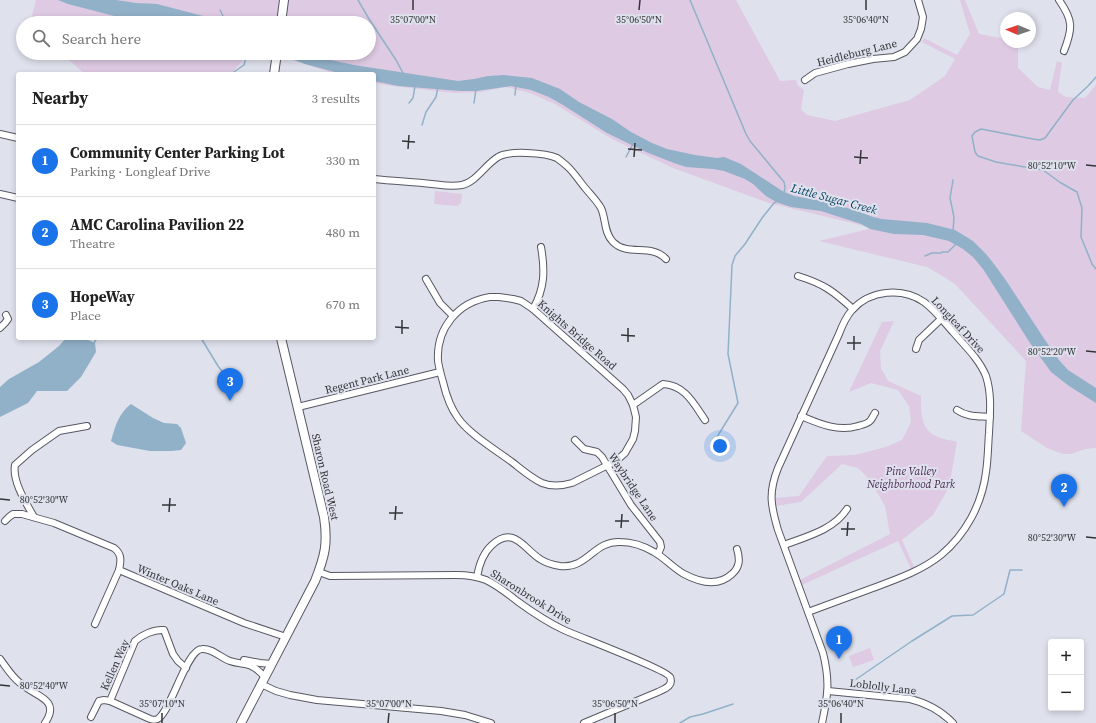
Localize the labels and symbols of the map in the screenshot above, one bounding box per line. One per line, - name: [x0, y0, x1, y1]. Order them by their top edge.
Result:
- north arrow: [1000, 12, 1036, 48]
- text: 35°07'00"N: [390, 13, 436, 26]
- text: 35°06'50"N: [616, 13, 662, 26]
- text: 35°06'40"N: [843, 13, 889, 26]
- street label: Heidleburg Lane: [815, 36, 899, 70]
- text: 80°52'10"W: [1028, 159, 1077, 172]
- water label: Little Sugar Creek: [788, 180, 879, 218]
- street label: Longleaf Drive: [928, 293, 988, 357]
- street label: Knights Bridge Road: [534, 297, 620, 374]
- text: 80°52'20"W: [1028, 345, 1077, 358]
- street label: Regent Park Lane: [323, 362, 411, 398]
- pin: 3: [217, 368, 243, 401]
- street label: Sharon Road West: [308, 432, 342, 522]
- your location: [710, 436, 730, 456]
- street label: Waybridge Lane: [605, 450, 662, 524]
- park label: Pine Valley Neighborhood Park: [866, 464, 956, 492]
- pin: 2: [1051, 474, 1077, 507]
- text: 80°52'30"W: [20, 493, 69, 506]
- text: 80°52'30"W: [1028, 531, 1077, 544]
- street label: Winter Oaks Lane: [135, 561, 222, 609]
- street label: Sharonbrook Drive: [488, 566, 575, 628]
- pin: 1: [826, 626, 852, 659]
- street label: Kellen Way: [97, 637, 133, 693]
- street label: Loblolly Lane: [849, 675, 918, 699]
- text: 80°52'40"W: [20, 679, 69, 692]
- text: 35°07'10"N: [139, 697, 185, 710]
- text: 35°07'00"N: [366, 697, 412, 710]
- text: 35°06'50"N: [592, 697, 638, 710]
- text: 35°06'40"N: [818, 697, 864, 710]

